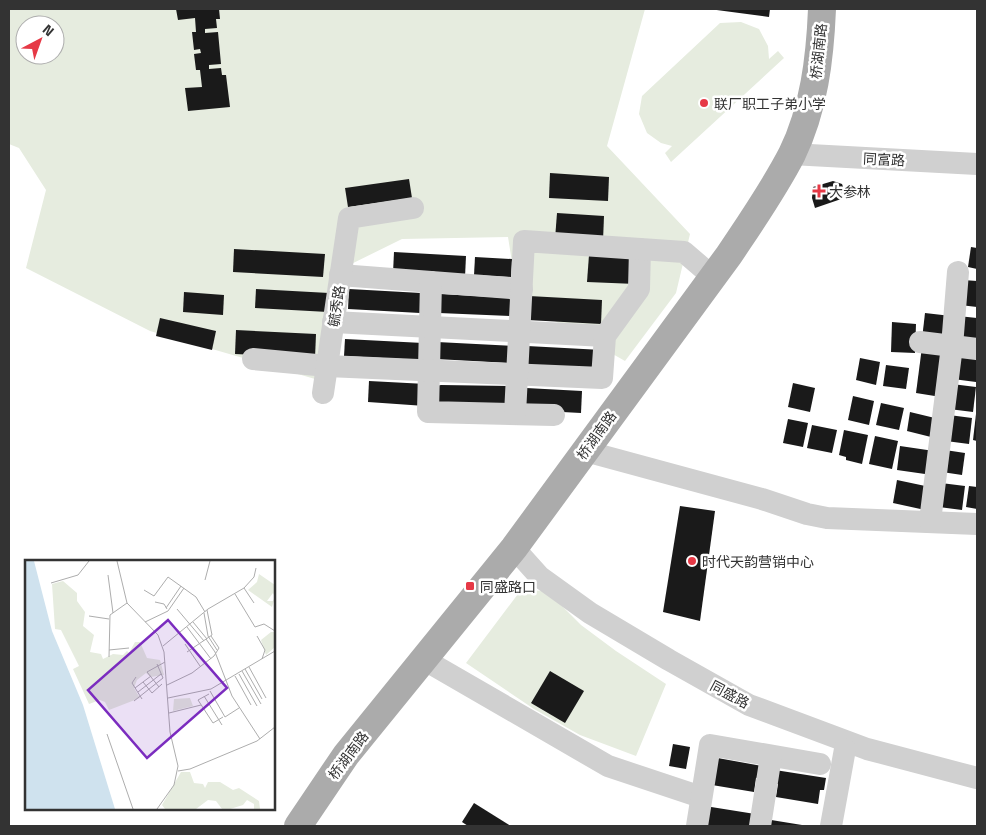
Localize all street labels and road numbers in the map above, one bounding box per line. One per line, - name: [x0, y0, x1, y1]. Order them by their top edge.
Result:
- street label: 桥湖南路: [805, 22, 831, 80]
- street label: 同富路: [862, 147, 906, 171]
- street label: 毓秀路: [322, 284, 350, 328]
- street label: 桥湖南路: [571, 406, 621, 464]
- street label: 同盛路: [707, 675, 753, 713]
- street label: 桥湖南路: [323, 726, 373, 784]

